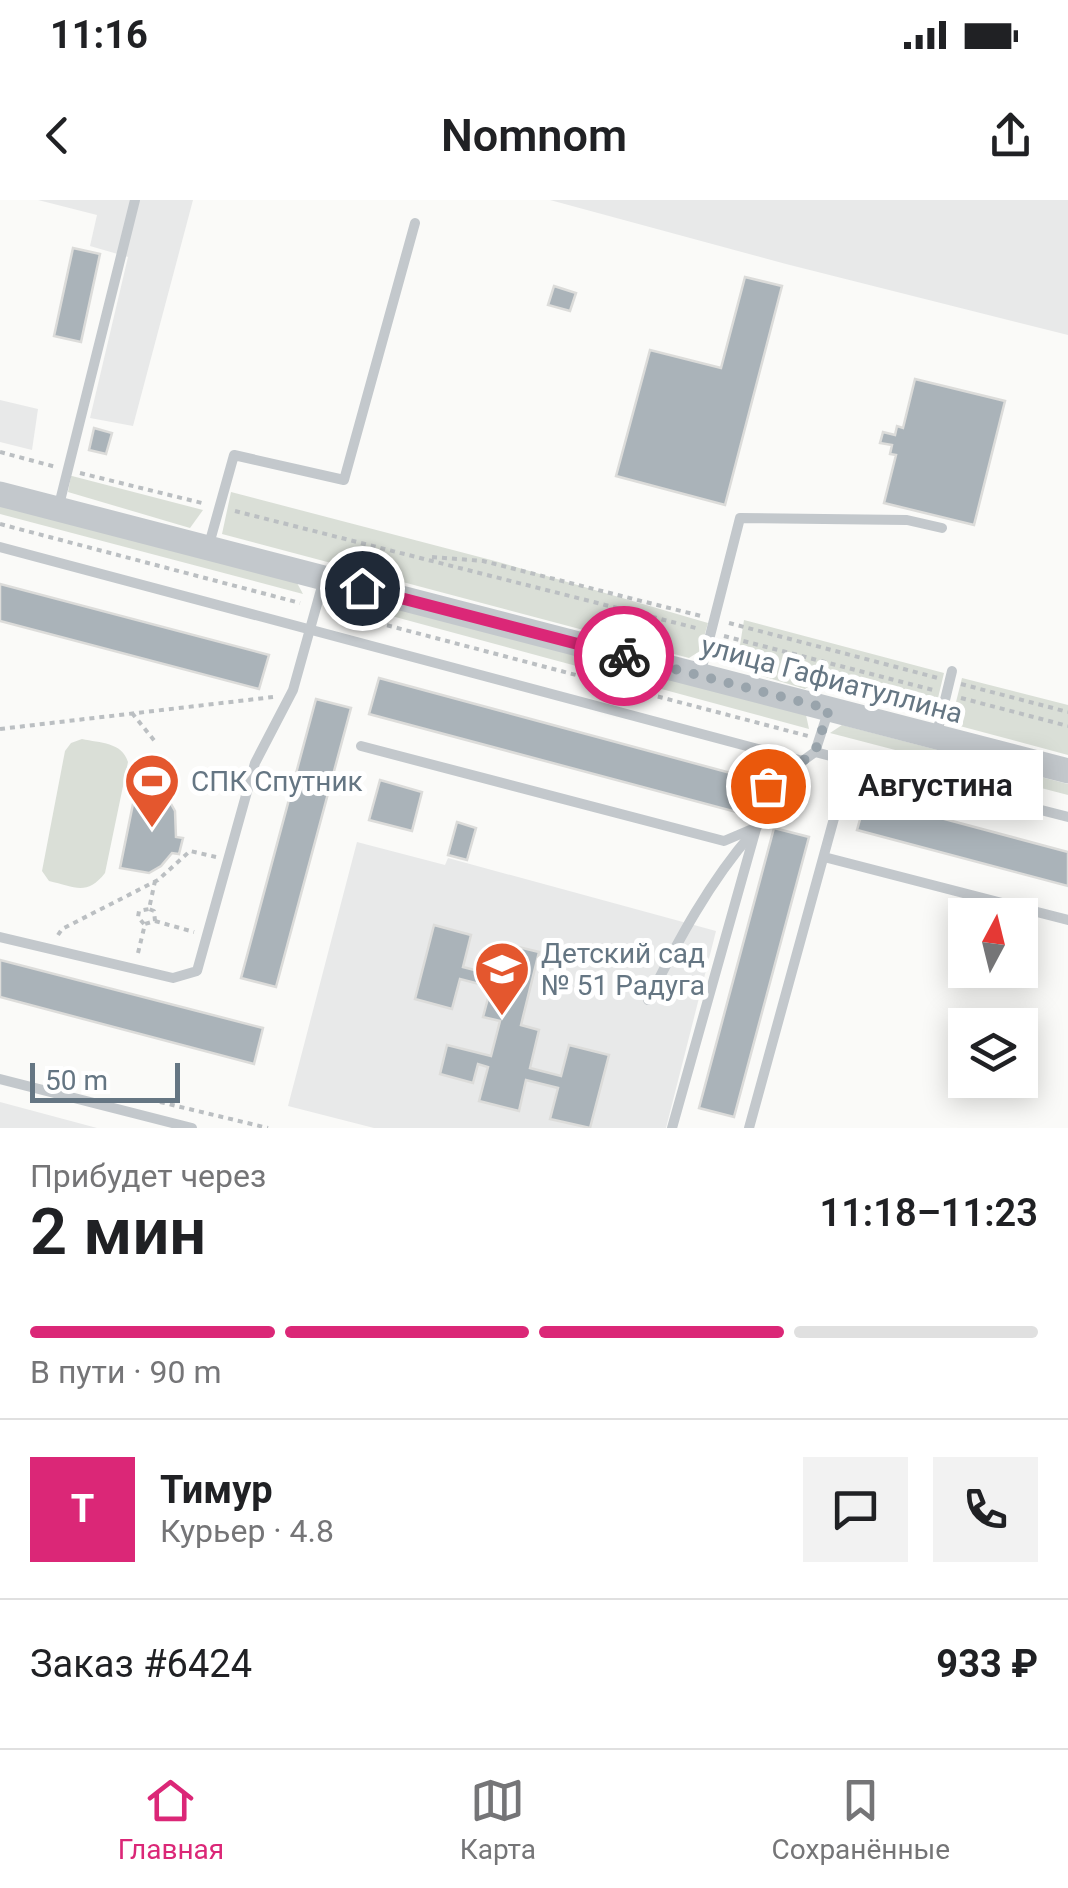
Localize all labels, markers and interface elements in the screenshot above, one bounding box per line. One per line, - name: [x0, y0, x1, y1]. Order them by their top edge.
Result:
- text: 11:16: [50, 13, 148, 57]
- icon: back: [30, 108, 85, 163]
- icon: share: [983, 108, 1038, 163]
- text: Nomnom: [441, 109, 627, 162]
- pin: [320, 546, 405, 631]
- icon: home: [335, 561, 390, 616]
- courier: [574, 606, 674, 706]
- icon: bike: [597, 629, 652, 684]
- street label: улица Гафиатуллина: [697, 629, 966, 730]
- pin: [726, 744, 811, 829]
- sports icon: СПК Спутник: [122, 751, 182, 830]
- callout: Августина: [828, 751, 1043, 821]
- icon: bag: [741, 759, 796, 814]
- place label: СПК Спутник: [191, 765, 363, 798]
- text: Августина: [858, 766, 1013, 804]
- north arrow: [948, 898, 1038, 988]
- map controls: [948, 898, 1038, 1098]
- place label: Детский сад № 51 Радуга: [541, 937, 705, 1002]
- school or university icon: Детский сад № 51 Радуга: [472, 939, 532, 1018]
- button: layers: [948, 1008, 1038, 1098]
- scale bar: [30, 1058, 180, 1103]
- text: 50 m: [45, 1064, 108, 1097]
- text: Прибудет через: [30, 1157, 266, 1195]
- text: 11:18–11:23: [819, 1191, 1038, 1235]
- text: 2 мин: [30, 1194, 206, 1270]
- text: В пути · 90 m: [30, 1353, 222, 1391]
- button: chat: [803, 1457, 908, 1562]
- button: phone: [933, 1457, 1038, 1562]
- text: Тимур: [160, 1468, 273, 1512]
- text: Т: [71, 1487, 94, 1531]
- text: Курьер · 4.8: [160, 1512, 334, 1550]
- text: Заказ #6424: [30, 1642, 252, 1686]
- text: 933 ₽: [936, 1642, 1038, 1686]
- tab: Главная: [118, 1773, 224, 1866]
- tab: Карта: [460, 1773, 536, 1866]
- tab: Сохранённые: [772, 1773, 950, 1866]

